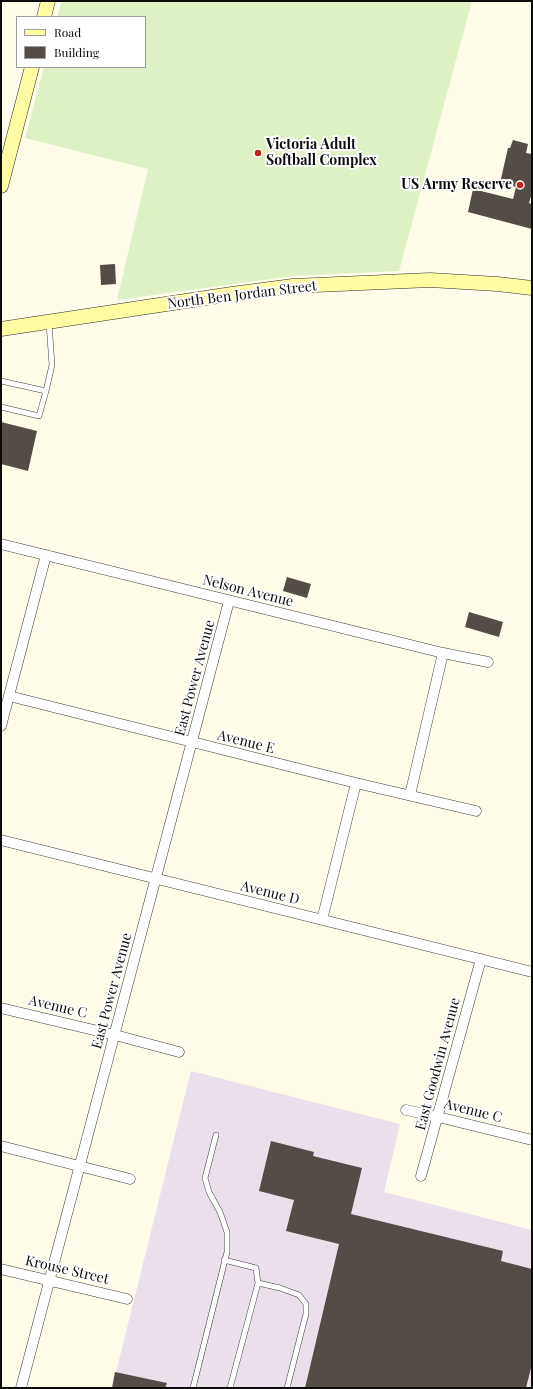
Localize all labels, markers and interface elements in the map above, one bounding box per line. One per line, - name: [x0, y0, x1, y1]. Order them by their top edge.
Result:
- legend: [16, 16, 146, 68]
- text: Road: [54, 24, 81, 40]
- text: Building: [54, 44, 99, 60]
- place label: Victoria Adult Softball Complex: [266, 137, 377, 170]
- marker: Victoria Adult Softball Complex: [253, 148, 263, 158]
- place label: US Army Reserve: [401, 177, 512, 193]
- marker: US Army Reserve: [515, 180, 525, 190]
- street label: North Ben Jordan Street: [166, 278, 318, 312]
- street label: Nelson Avenue: [201, 572, 295, 610]
- street label: East Power Avenue: [171, 618, 219, 738]
- street label: Avenue E: [216, 727, 276, 757]
- street label: Avenue D: [239, 878, 301, 908]
- street label: East Power Avenue: [88, 931, 136, 1051]
- street label: Avenue C: [27, 992, 89, 1022]
- street label: East Goodwin Avenue: [412, 996, 464, 1132]
- street label: Avenue C: [442, 1096, 504, 1126]
- street label: Krouse Street: [24, 1252, 110, 1288]

